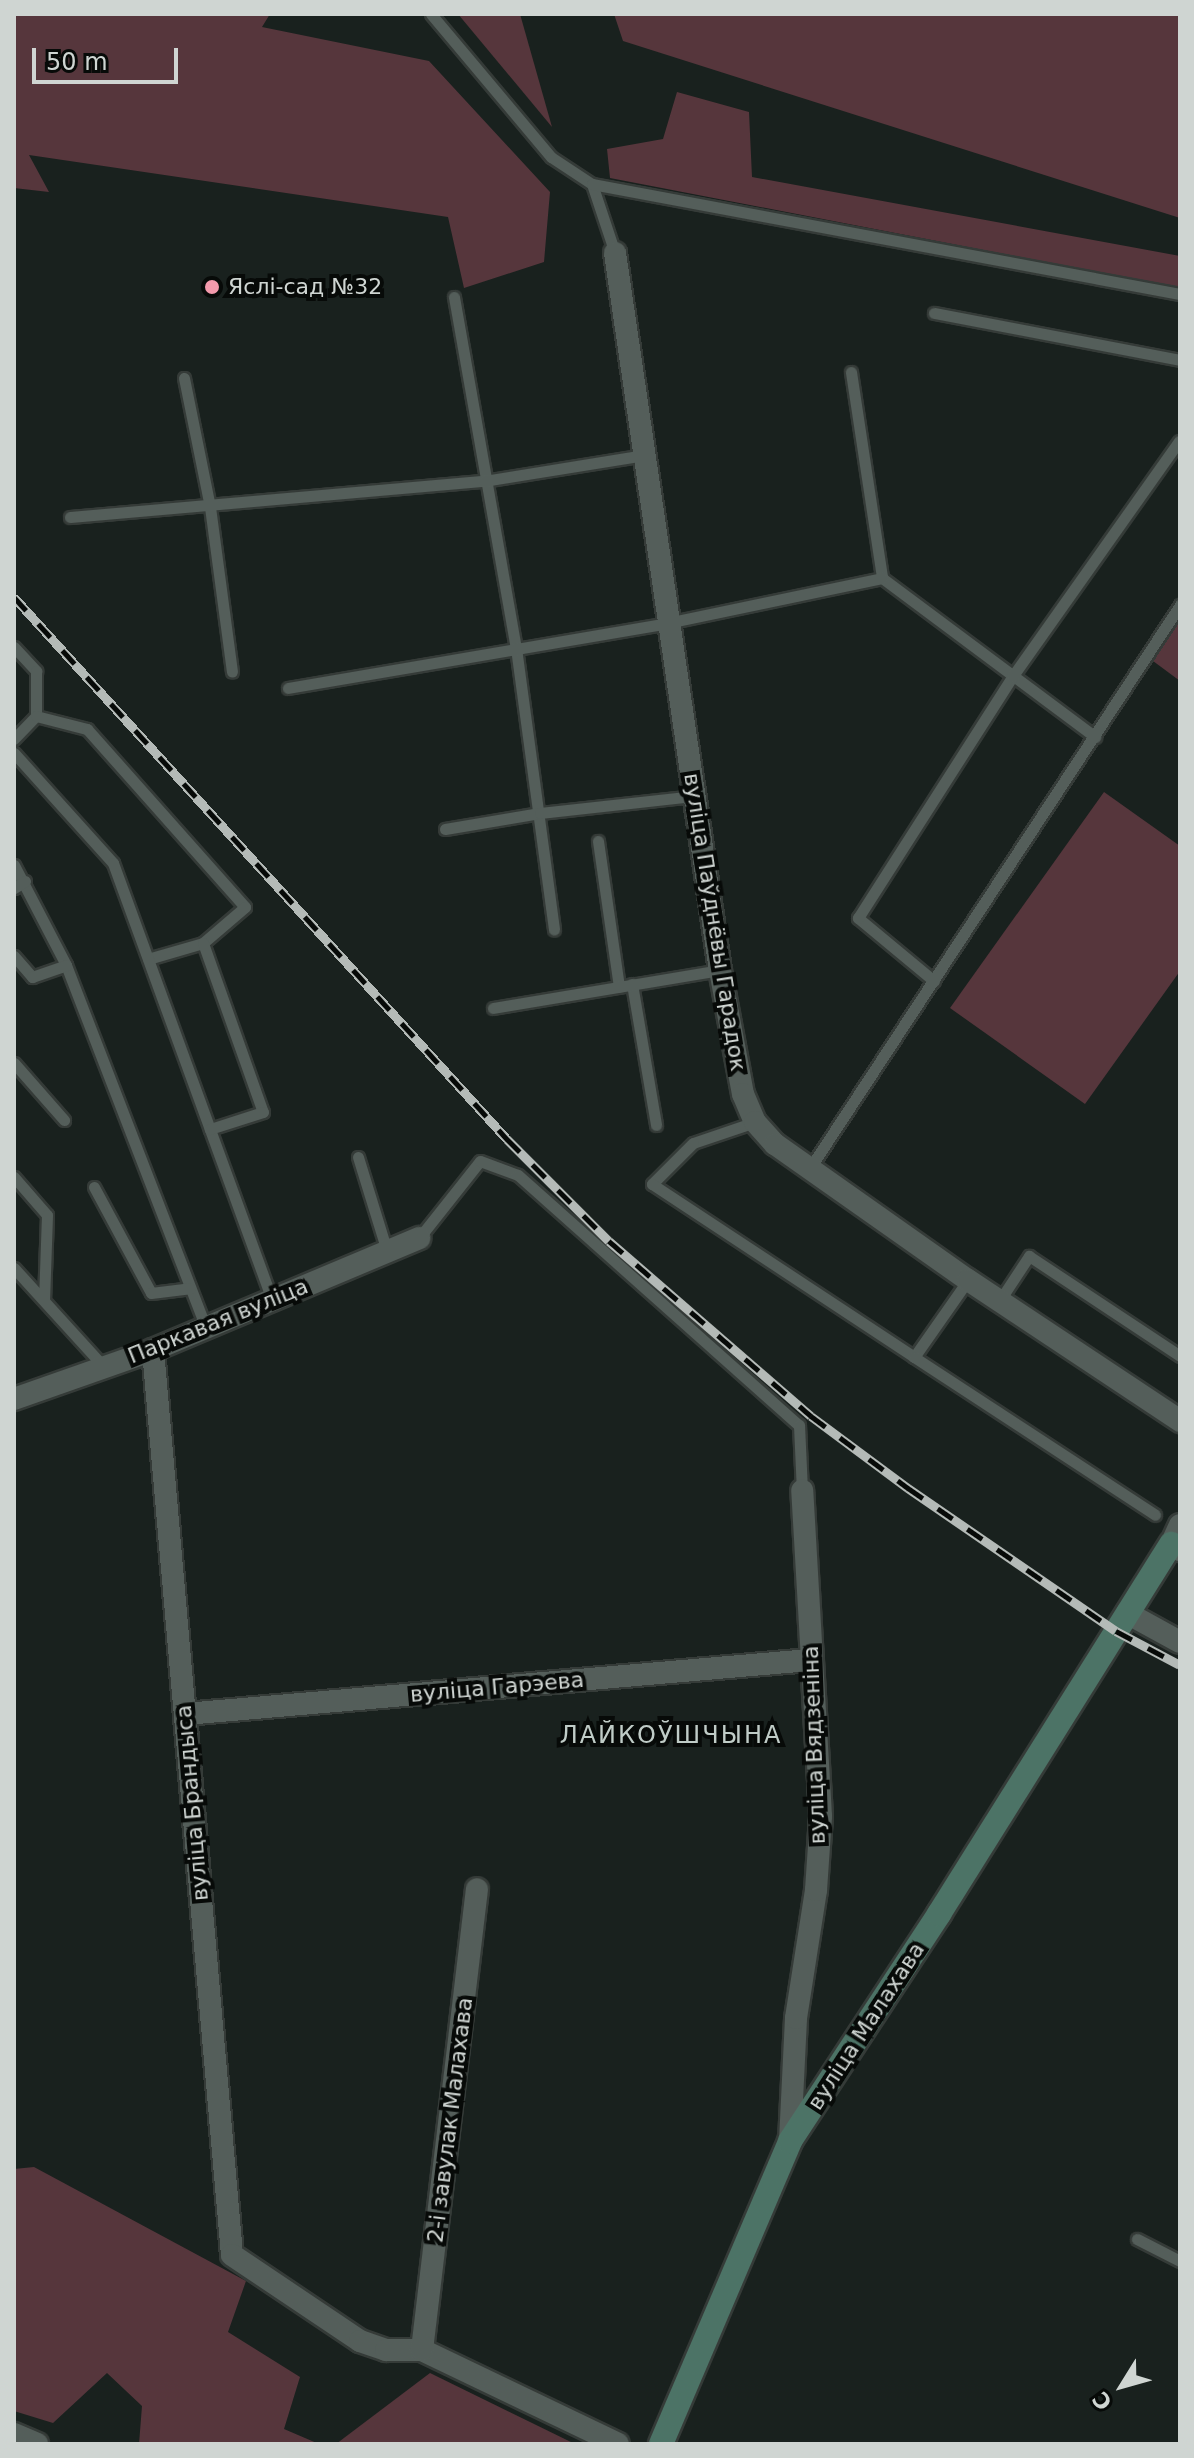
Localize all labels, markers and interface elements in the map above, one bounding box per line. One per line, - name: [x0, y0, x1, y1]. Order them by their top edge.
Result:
- scale bar: [36, 32, 182, 82]
- text: 50 m: [46, 48, 108, 76]
- place label: Яслі-сад №32: [228, 274, 382, 300]
- marker: Яслі-сад №32: [203, 278, 221, 296]
- street label: вуліца Паўднёвы Гарадок: [678, 771, 752, 1073]
- street label: Паркавая вуліца: [124, 1273, 312, 1369]
- street label: вуліца Вядзеніна: [797, 1645, 831, 1845]
- street label: вуліца Гарэева: [409, 1666, 585, 1708]
- street label: вуліца Брандыса: [170, 1704, 214, 1902]
- district label: ЛАЙКОЎШЧЫНА: [560, 1722, 782, 1750]
- street label: вуліца Малахава: [802, 1937, 930, 2115]
- street label: 2-і завулак Малахава: [422, 1996, 478, 2244]
- north arrow: [1082, 2346, 1162, 2426]
- text: С: [1088, 2387, 1117, 2415]

